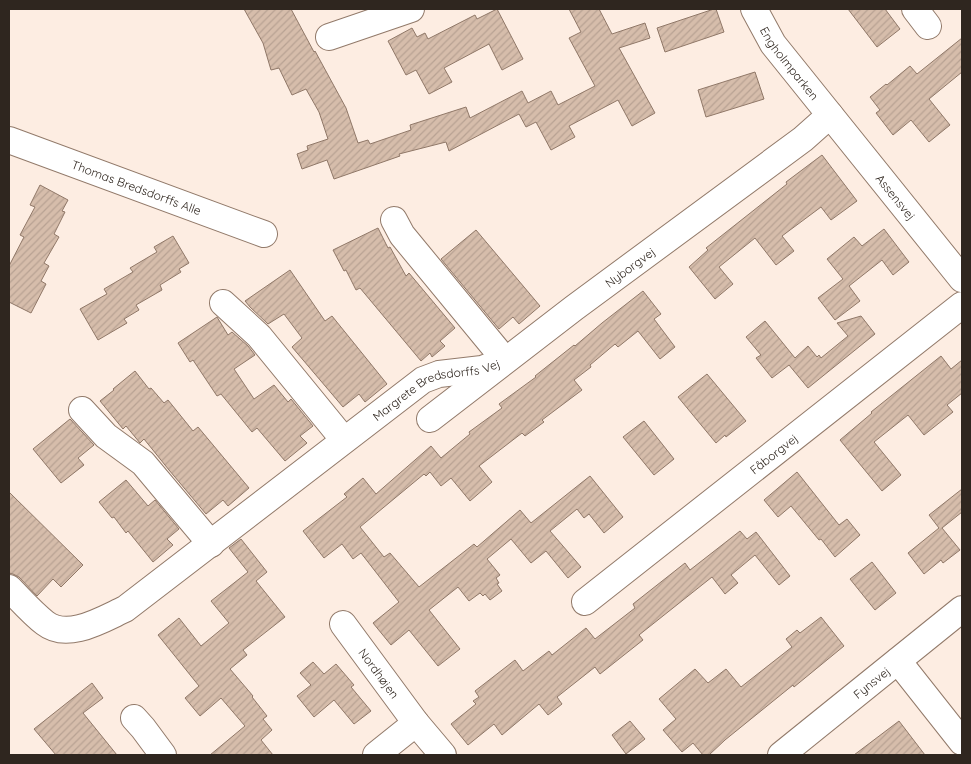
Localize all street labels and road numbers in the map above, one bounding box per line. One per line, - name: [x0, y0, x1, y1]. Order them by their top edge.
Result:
- street label: Engholmparken: [757, 24, 822, 103]
- street label: Thomas Bredsdorffs Alle: [70, 156, 204, 218]
- street label: Assensvej: [873, 171, 919, 223]
- street label: Nyborgvej: [602, 244, 658, 290]
- street label: Margrete Bredsdorffs Vej: [369, 355, 502, 424]
- street label: Fåborgvej: [747, 430, 800, 477]
- street label: Nordhøjen: [356, 645, 403, 701]
- street label: Fynsvej: [850, 663, 893, 701]

